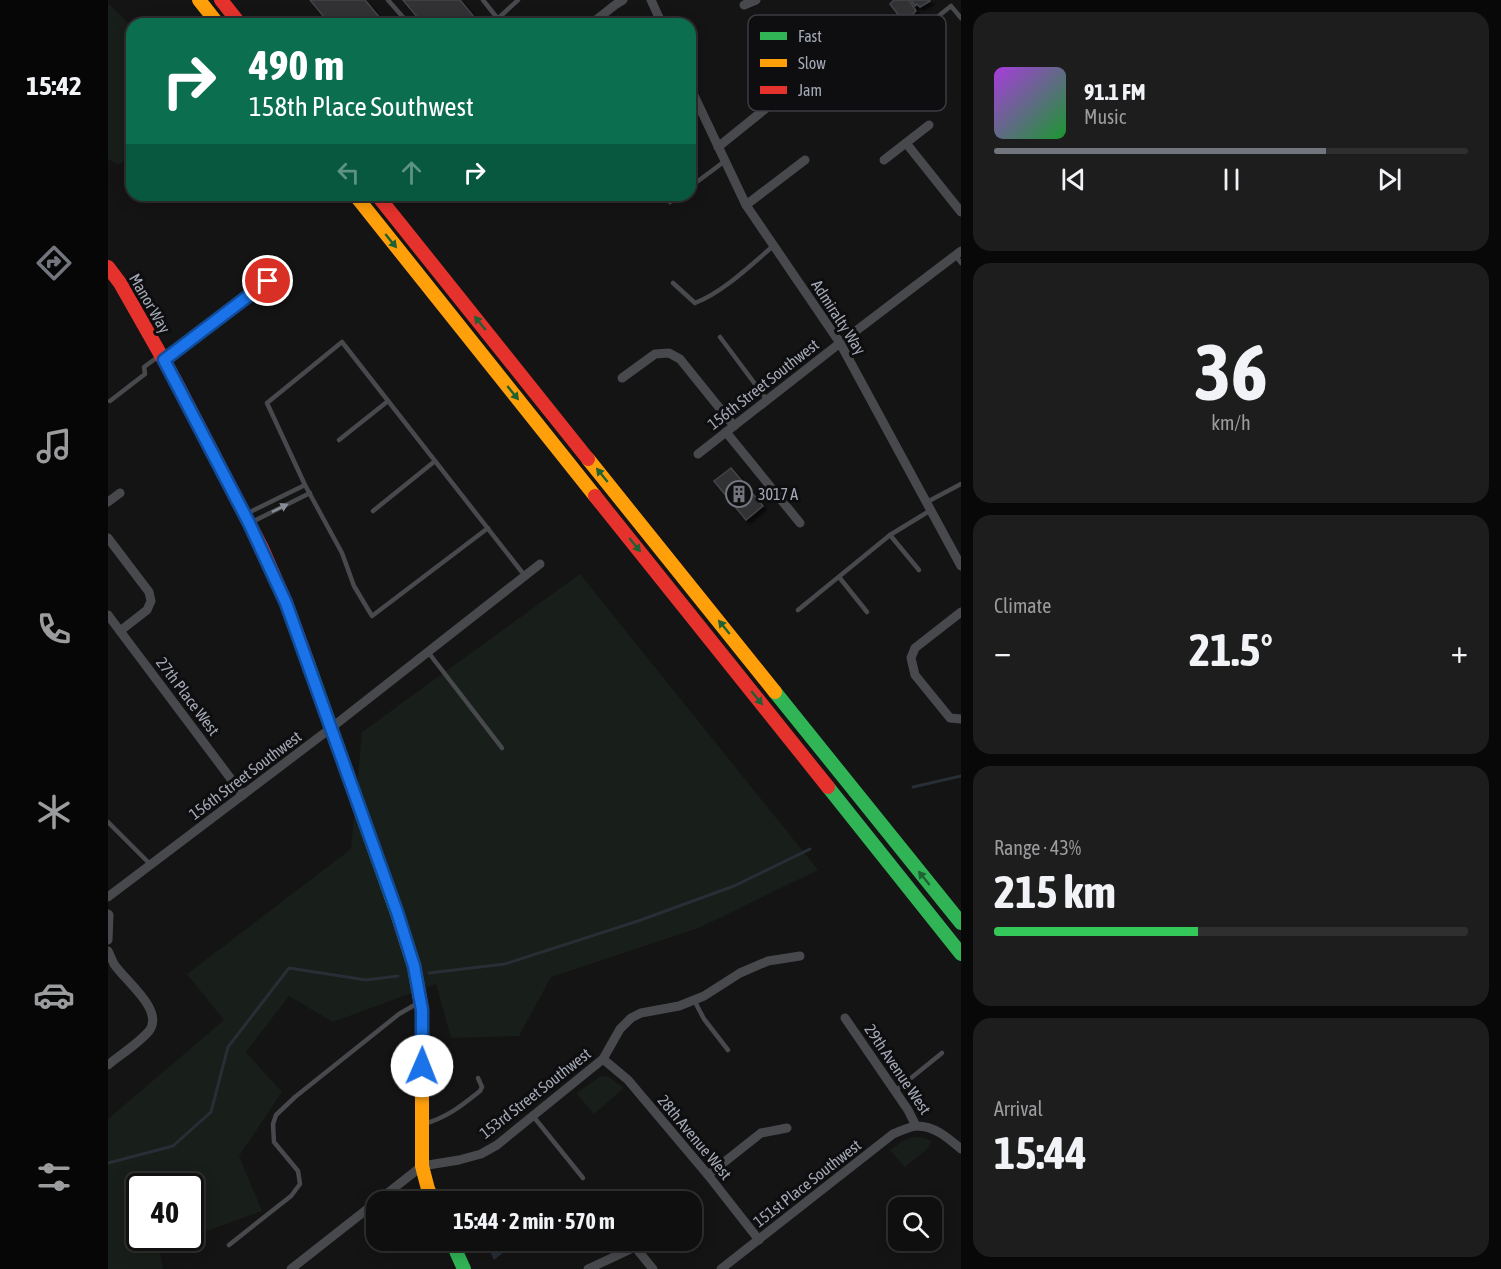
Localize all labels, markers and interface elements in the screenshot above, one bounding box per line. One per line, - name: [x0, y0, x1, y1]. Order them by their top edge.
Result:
- legend: [748, 15, 946, 111]
- text: Fast: [798, 27, 822, 45]
- text: 490 m: [249, 41, 344, 89]
- icon: right: [150, 42, 228, 120]
- text: Slow: [798, 54, 826, 72]
- text: 15:42: [26, 70, 82, 101]
- text: 91.1 FM: [1084, 79, 1146, 105]
- text: Jam: [798, 81, 822, 99]
- text: 158th Place Southwest: [249, 91, 474, 122]
- text: Music: [1084, 105, 1126, 128]
- icon: left: [332, 156, 365, 189]
- icon: ahead: [395, 156, 428, 189]
- icon: right: [458, 156, 491, 189]
- icon: previous: [1057, 163, 1090, 196]
- icon: pause: [1215, 163, 1248, 196]
- icon: next: [1373, 163, 1406, 196]
- one-way arrow: [385, 233, 397, 248]
- icon: directions: [33, 242, 75, 284]
- pin: [242, 255, 293, 306]
- icon: arrive: [251, 264, 284, 297]
- street label: Manor Way: [125, 270, 174, 337]
- street label: Admiralty Way: [807, 276, 870, 359]
- one-way arrow: [473, 315, 486, 331]
- text: 36: [1194, 327, 1268, 417]
- street label: 156th Street Southwest: [704, 335, 822, 433]
- one-way arrow: [507, 385, 520, 401]
- text: km/h: [1211, 411, 1251, 434]
- icon: music: [33, 425, 75, 467]
- one-way arrow: [595, 467, 608, 483]
- building icon: 3017 A: [724, 479, 754, 509]
- place label: 3017 A: [758, 485, 798, 503]
- one-way arrow: [271, 504, 288, 513]
- one-way arrow: [628, 537, 641, 553]
- text: Climate: [994, 594, 1051, 617]
- icon: phone: [33, 608, 75, 650]
- one-way arrow: [717, 619, 730, 635]
- text: 21.5°: [1189, 624, 1273, 676]
- text: −: [994, 632, 1011, 670]
- text: +: [1451, 632, 1468, 670]
- street label: 27th Place West: [153, 653, 223, 739]
- one-way arrow: [750, 690, 763, 706]
- street label: 156th Street Southwest: [185, 727, 305, 823]
- icon: climate: [33, 791, 75, 833]
- text: Range · 43%: [994, 836, 1081, 859]
- text: 215 km: [994, 866, 1116, 918]
- one-way arrow: [919, 870, 931, 885]
- icon: car: [33, 974, 75, 1016]
- street label: 29th Avenue West: [861, 1021, 935, 1118]
- position arrow: [390, 1034, 454, 1098]
- street label: 153rd Street Southwest: [476, 1044, 594, 1142]
- street label: 28th Avenue West: [654, 1091, 736, 1183]
- text: Arrival: [994, 1097, 1043, 1120]
- text: 15:44: [994, 1127, 1087, 1179]
- street label: 151st Place Southwest: [750, 1135, 865, 1230]
- icon: filters: [33, 1156, 75, 1198]
- speed limit sign: 40: [126, 1173, 204, 1251]
- map controls: [888, 1197, 942, 1251]
- button: search: [888, 1197, 942, 1251]
- text: 15:44 · 2 min · 570 m: [453, 1208, 615, 1234]

